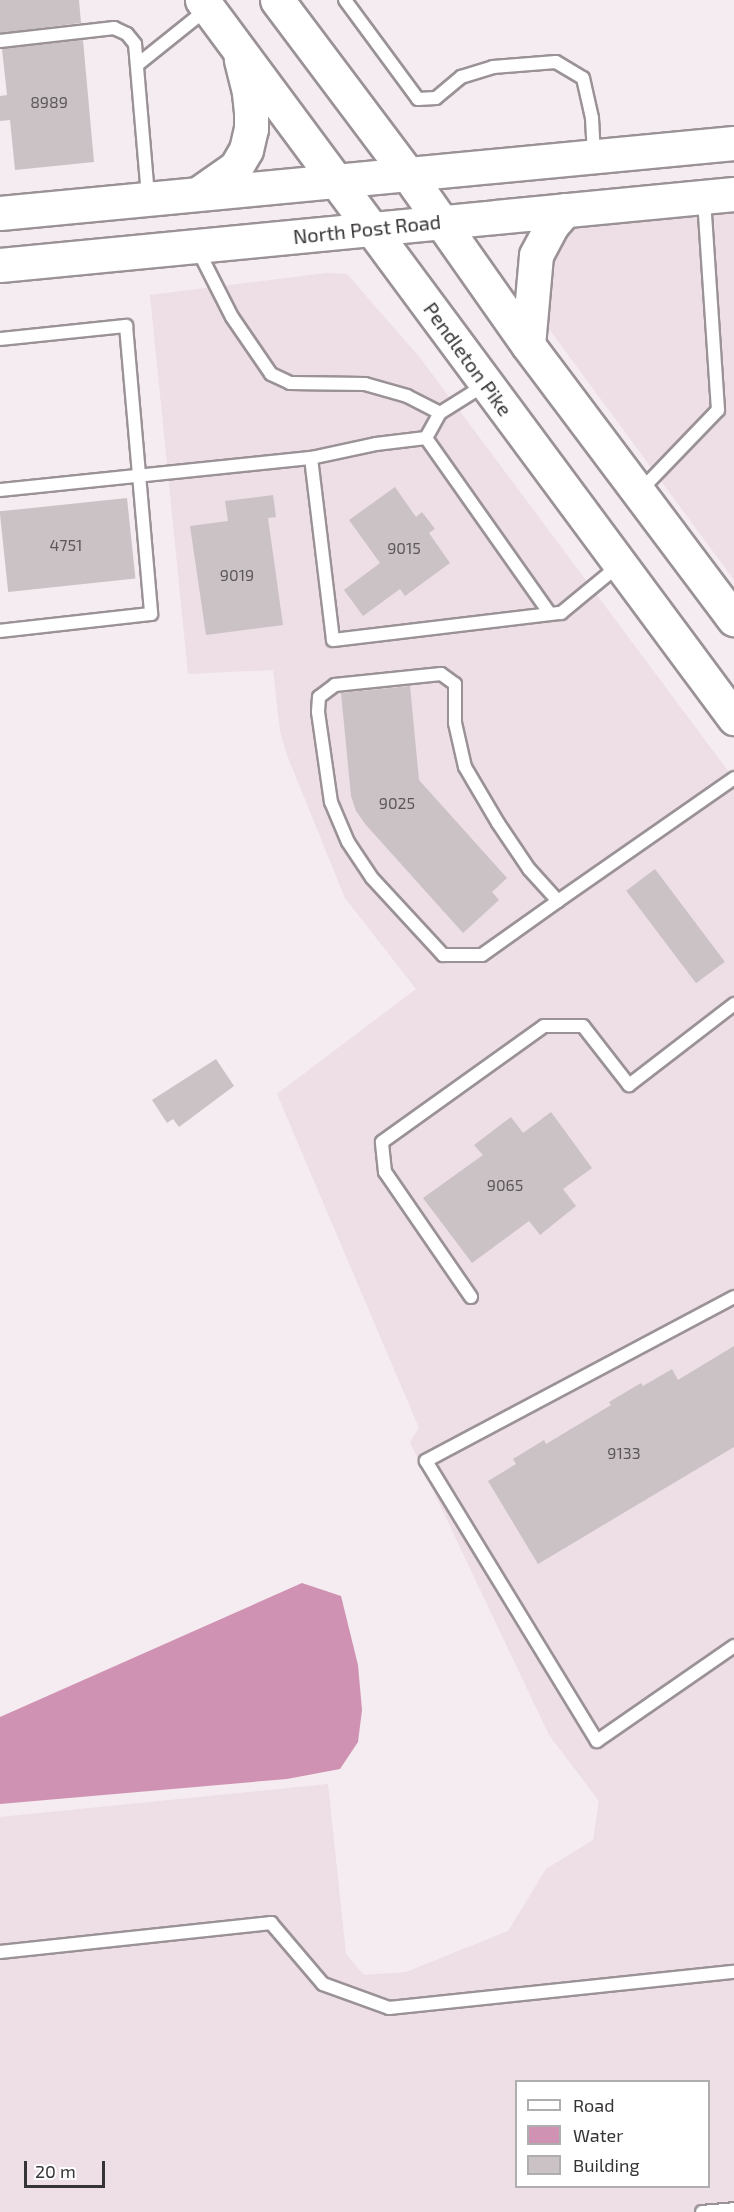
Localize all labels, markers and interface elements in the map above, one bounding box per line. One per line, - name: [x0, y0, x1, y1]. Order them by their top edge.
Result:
- house number: 8989: [30, 92, 68, 112]
- street label: North Post Road: [292, 209, 442, 249]
- street label: Pendleton Pike: [419, 297, 517, 421]
- house number: 4751: [50, 535, 82, 555]
- house number: 9015: [387, 538, 421, 558]
- house number: 9019: [220, 565, 254, 585]
- house number: 9025: [379, 793, 415, 813]
- house number: 9065: [487, 1175, 523, 1195]
- house number: 9133: [607, 1443, 641, 1463]
- legend: [515, 2080, 710, 2188]
- text: Road: [573, 2094, 614, 2116]
- text: Water: [573, 2124, 623, 2146]
- scale bar: [27, 2149, 108, 2187]
- text: Building: [573, 2154, 640, 2176]
- text: 20 m: [35, 2160, 76, 2182]

